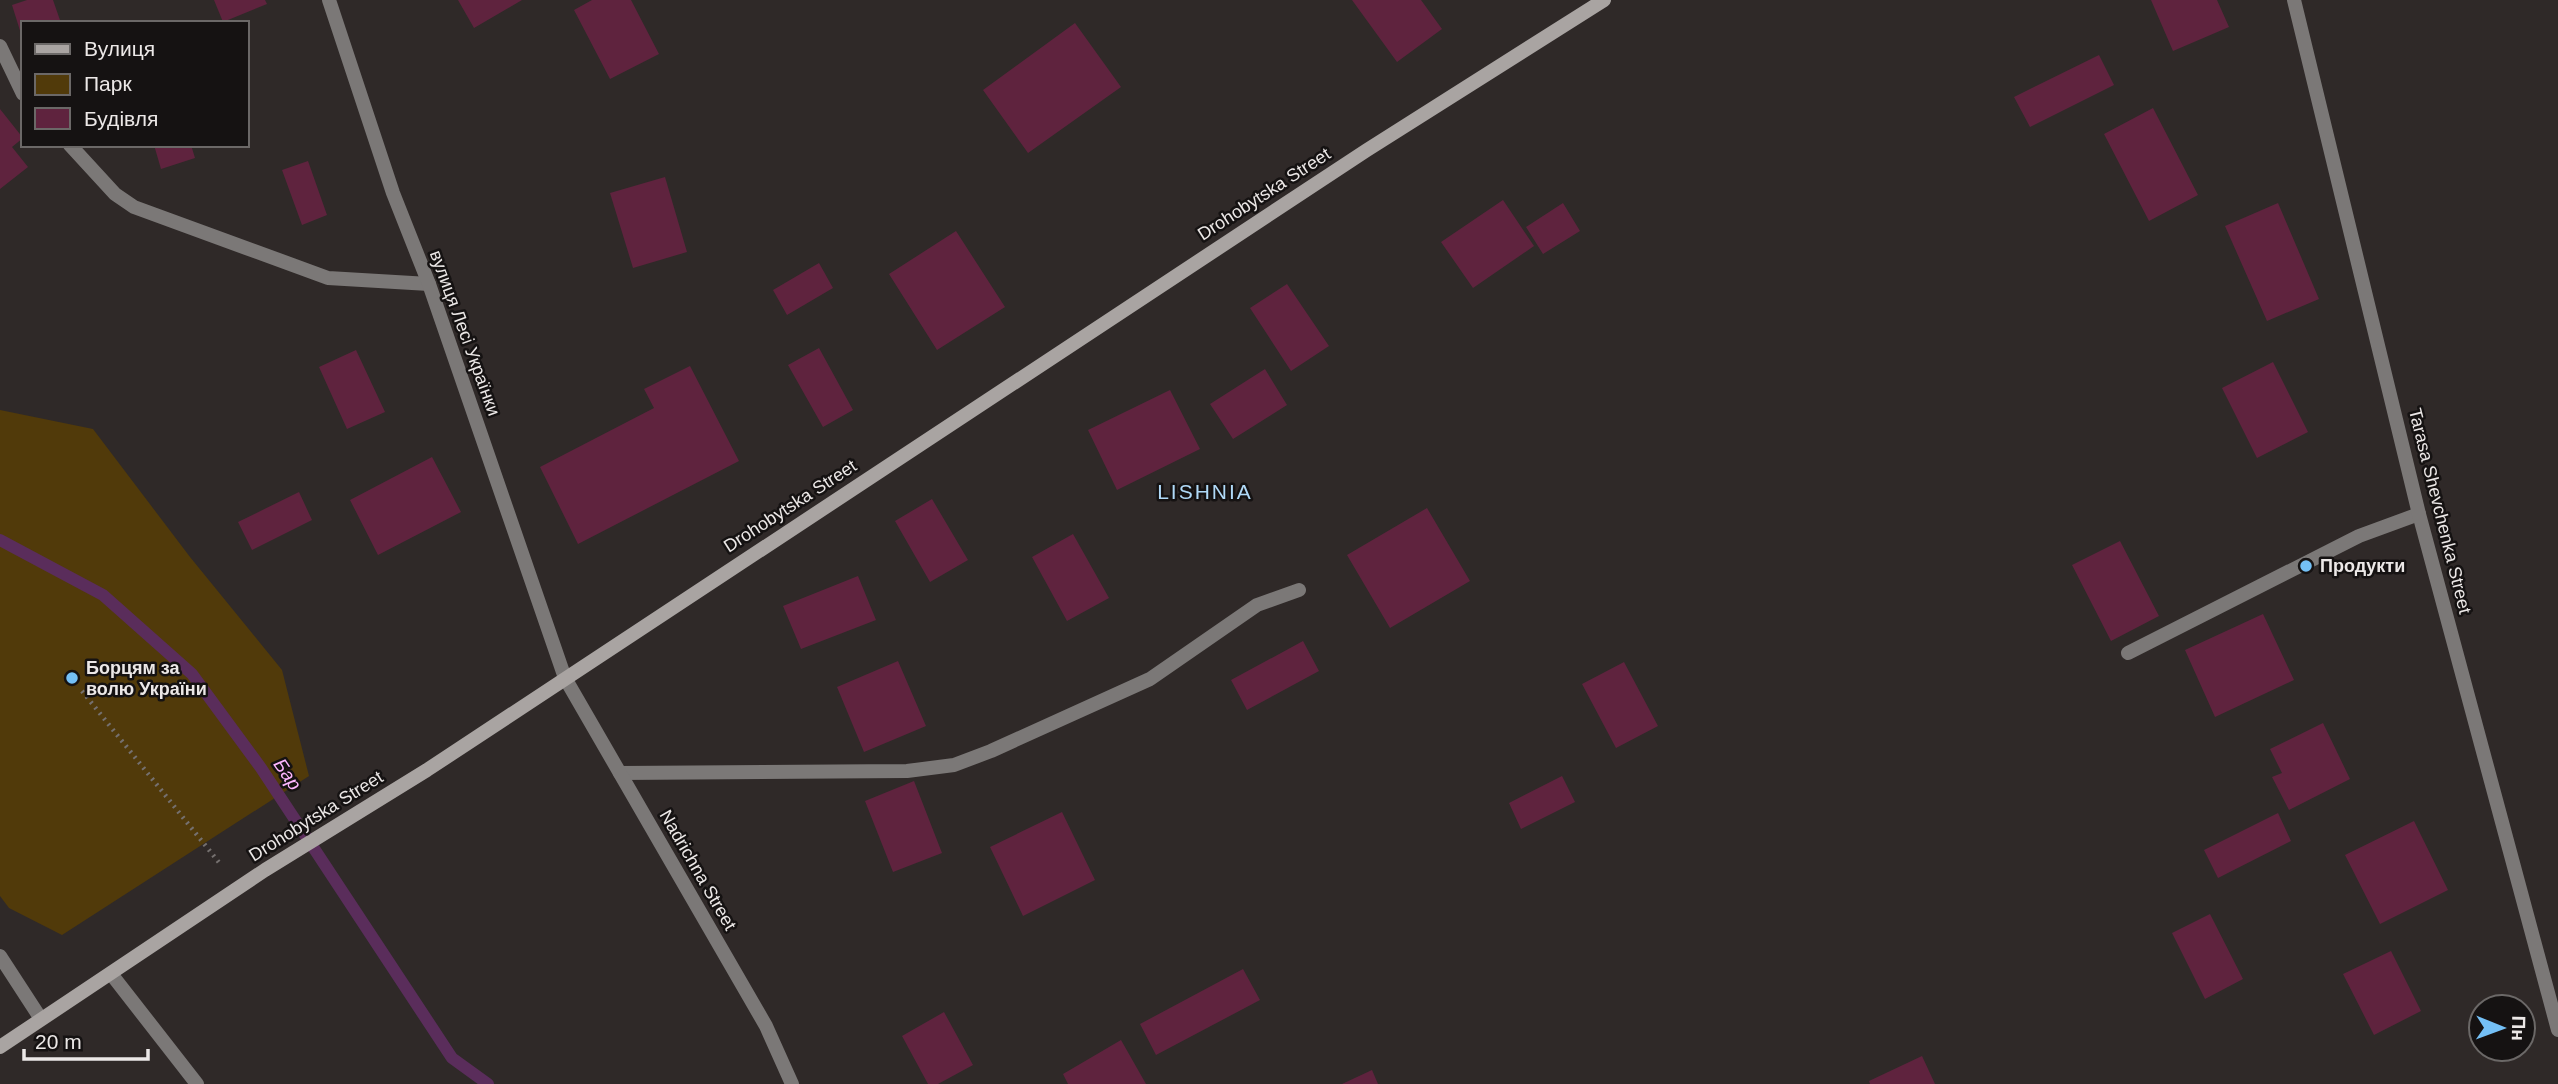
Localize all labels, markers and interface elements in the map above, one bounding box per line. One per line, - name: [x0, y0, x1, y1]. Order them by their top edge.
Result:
- legend: [21, 21, 248, 147]
- text: Вулиця: [84, 37, 155, 60]
- text: Парк: [84, 72, 132, 95]
- text: Будівля: [84, 107, 158, 130]
- street label: Drohobytska Street: [1194, 144, 1334, 244]
- street label: вулиця Лесі Українки: [426, 248, 504, 418]
- street label: Tarasa Shevchenka Street: [2405, 406, 2475, 616]
- street label: Drohobytska Street: [720, 456, 860, 556]
- district label: LISHNIA: [1157, 480, 1253, 503]
- place label: Продукти: [2320, 556, 2405, 576]
- marker: Продукти: [2298, 558, 2314, 574]
- place label: Борцям за волю України: [86, 658, 207, 699]
- marker: Борцям за волю України: [64, 670, 80, 686]
- water label: Бар: [270, 755, 306, 794]
- street label: Drohobytska Street: [245, 767, 387, 865]
- street label: Nadrichna Street: [656, 807, 740, 933]
- north arrow: [2467, 993, 2537, 1063]
- text: Пн: [2508, 1016, 2529, 1041]
- scale bar: [24, 1018, 149, 1062]
- text: 20 m: [35, 1030, 82, 1053]

